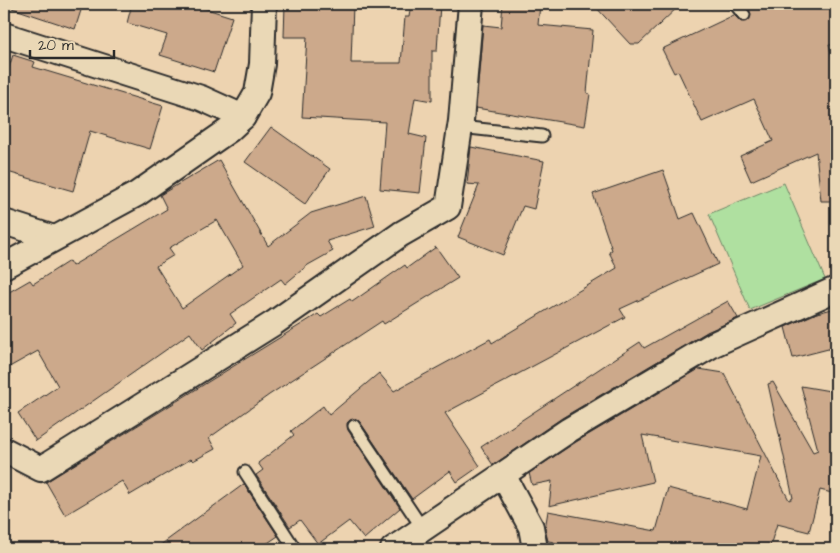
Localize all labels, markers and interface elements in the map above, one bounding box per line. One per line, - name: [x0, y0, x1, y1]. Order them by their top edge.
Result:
- scale bar: [30, 28, 114, 60]
- text: 20 m: [38, 35, 74, 56]

